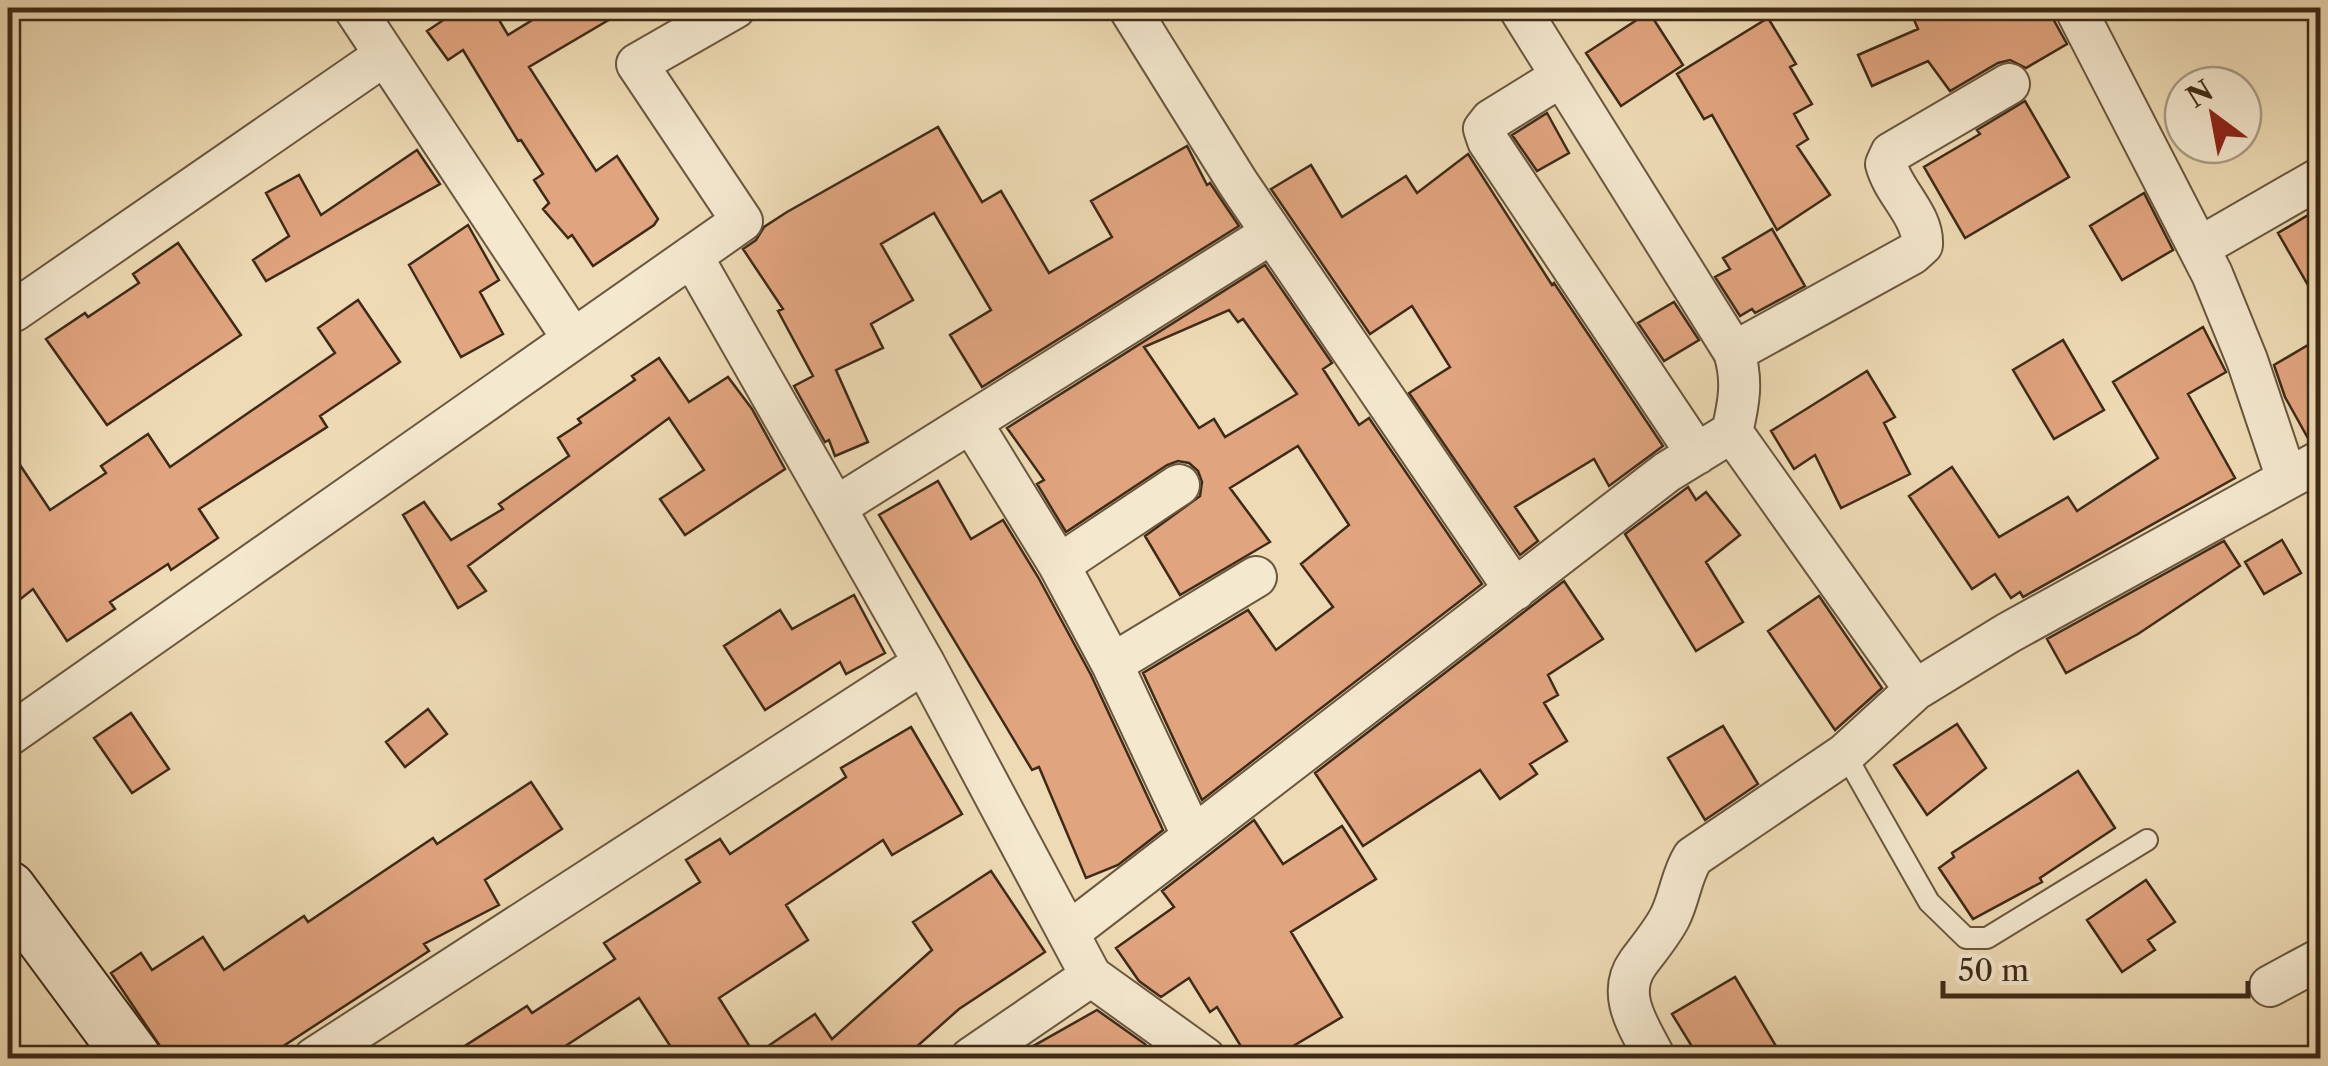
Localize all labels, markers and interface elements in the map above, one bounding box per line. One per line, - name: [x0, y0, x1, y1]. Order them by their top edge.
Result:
- north arrow: [2163, 65, 2263, 165]
- text: N: [2180, 73, 2219, 115]
- scale bar: [1943, 936, 2248, 998]
- text: 50 m: [1958, 952, 2029, 989]

